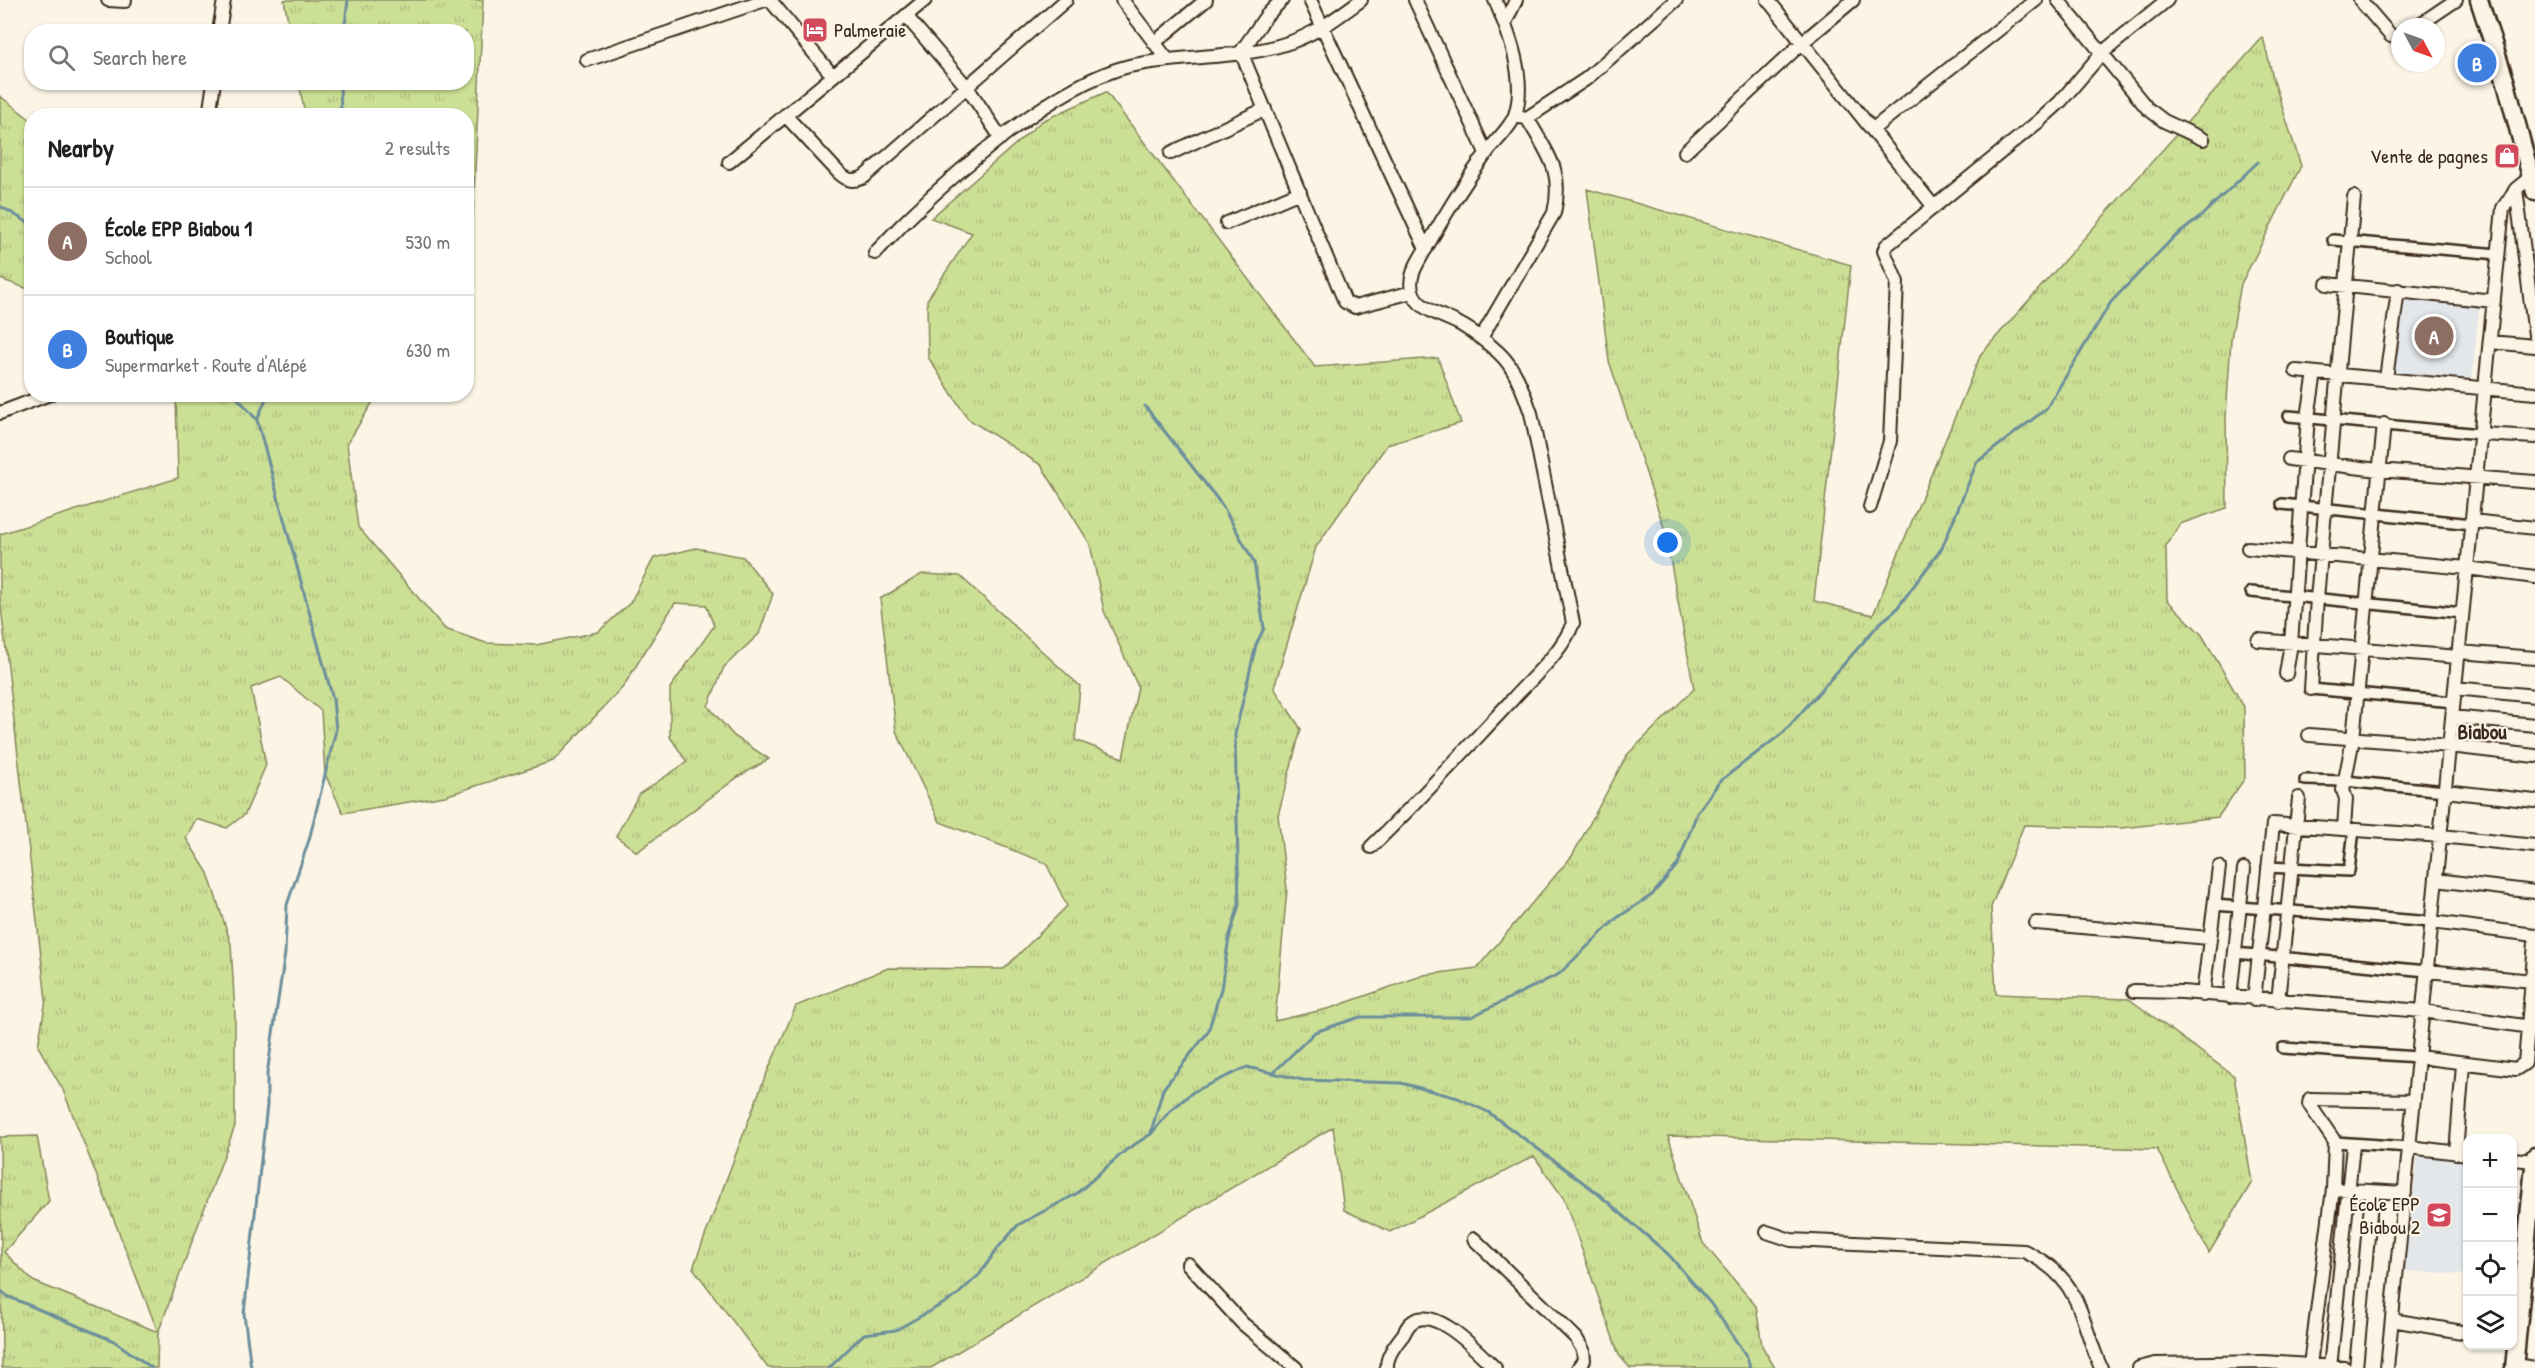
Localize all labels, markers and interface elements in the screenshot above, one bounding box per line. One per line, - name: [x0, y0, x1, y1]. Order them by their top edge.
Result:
- hotel icon: Palmeraie: [800, 15, 830, 45]
- place label: Palmeraie: [834, 16, 906, 43]
- north arrow: [2391, 18, 2445, 72]
- search box: [24, 24, 474, 90]
- pin: B: [2458, 40, 2496, 86]
- icon: search: [45, 41, 78, 74]
- text: Search here: [93, 42, 187, 72]
- text: Nearby: [48, 130, 114, 165]
- text: 2 results: [385, 134, 450, 161]
- shop icon: Vente de pagnes: [2492, 141, 2522, 171]
- place label: Vente de pagnes: [2370, 142, 2488, 169]
- text: École EPP Biabou 1: [105, 213, 252, 243]
- text: A: [63, 228, 72, 255]
- text: 530 m: [405, 228, 450, 255]
- text: School: [105, 243, 152, 270]
- pin: A: [2414, 314, 2454, 358]
- text: Boutique: [105, 321, 174, 351]
- text: B: [62, 336, 73, 363]
- text: 630 m: [406, 336, 450, 363]
- text: Supermarket · Route d'Alépé: [105, 351, 307, 378]
- your location: [1653, 528, 1682, 557]
- district label: Biabou: [2457, 717, 2507, 746]
- map controls: [2463, 1134, 2517, 1350]
- button: +: [2463, 1134, 2517, 1188]
- button: −: [2463, 1188, 2517, 1242]
- place label: École EPP Biabou 2: [2349, 1190, 2421, 1240]
- school or university icon: École EPP Biabou 2: [2424, 1200, 2454, 1230]
- button: locate: [2463, 1242, 2517, 1296]
- button: layers: [2463, 1296, 2517, 1350]

